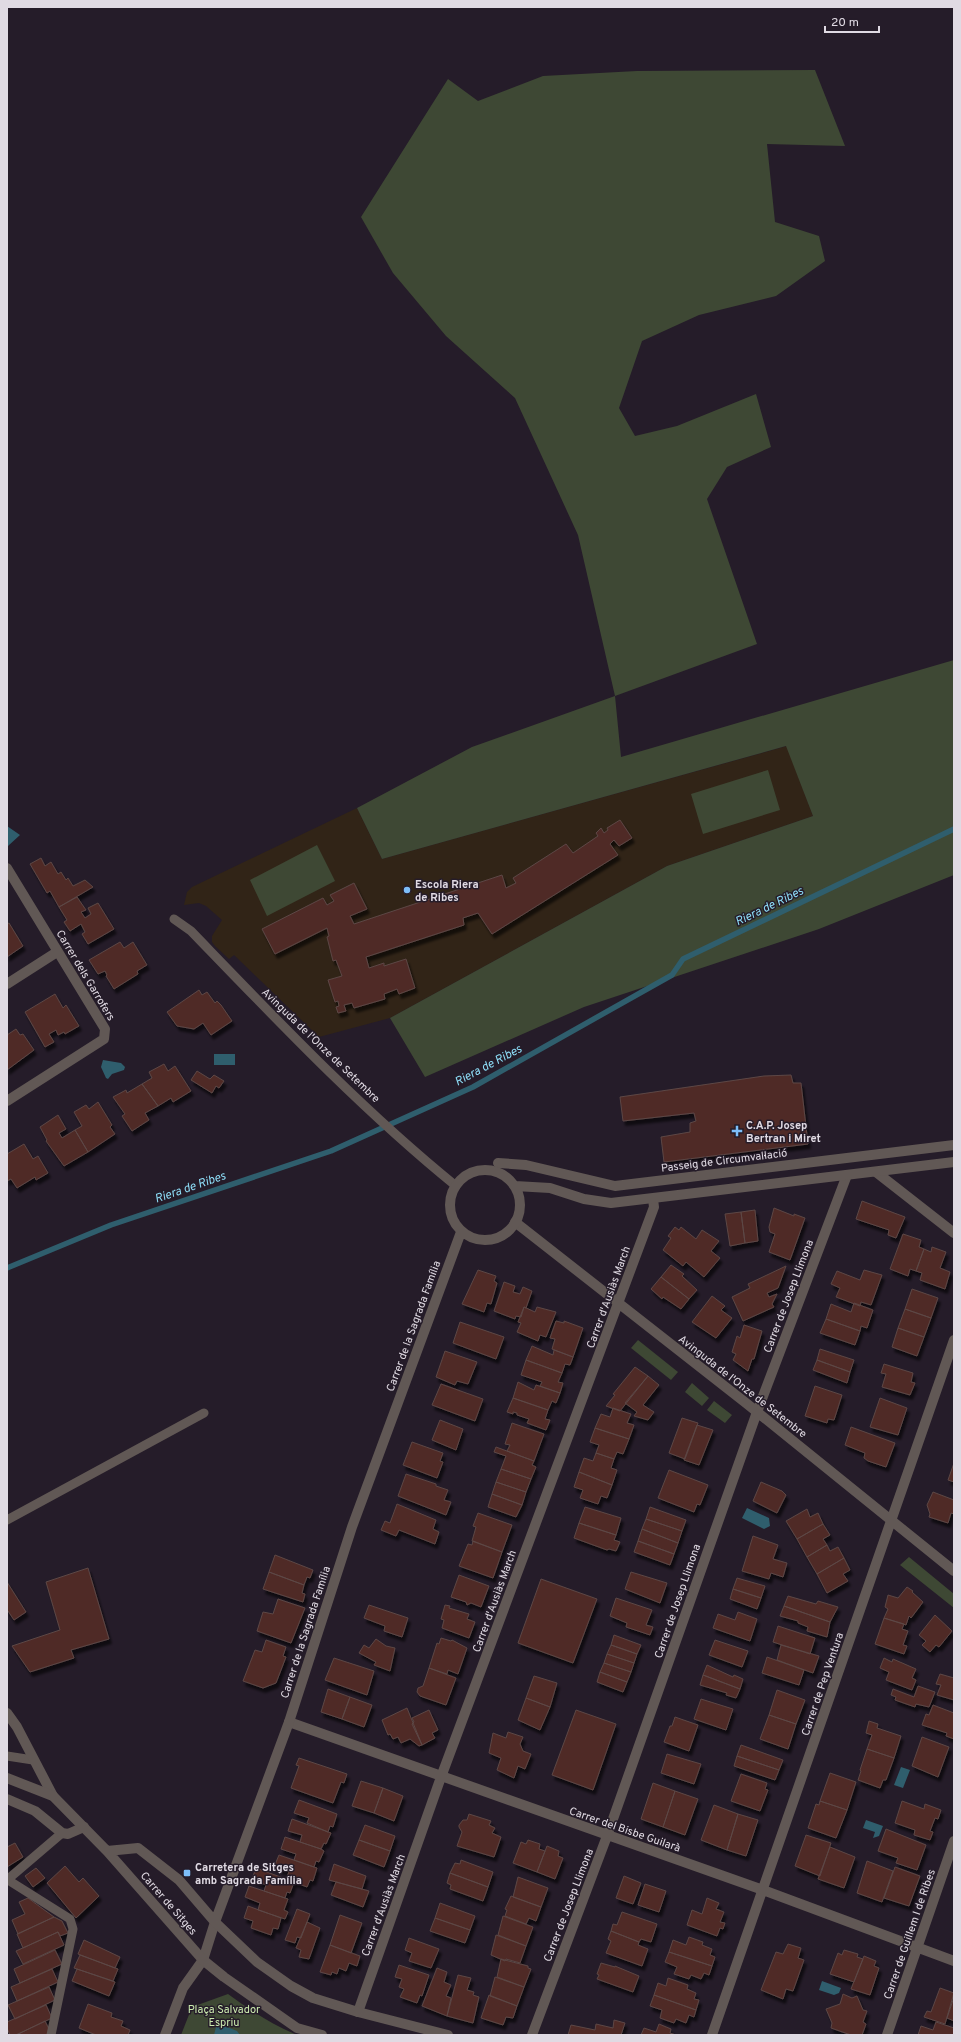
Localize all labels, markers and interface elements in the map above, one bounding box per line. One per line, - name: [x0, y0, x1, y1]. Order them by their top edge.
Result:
- scale bar: [825, 8, 879, 34]
- text: 20 m: [831, 15, 859, 31]
- place label: Escola Riera de Ribes: [415, 878, 479, 905]
- water label: Riera de Ribes: [733, 883, 807, 930]
- marker: Escola Riera de Ribes: [402, 885, 412, 895]
- street label: Carrer dels Garrofers: [53, 928, 118, 1023]
- street label: Avinguda de l'Onze de Setembre: [258, 985, 382, 1106]
- water label: Riera de Ribes: [452, 1041, 525, 1090]
- place label: C.A.P. Josep Bertran i Miret: [746, 1119, 821, 1146]
- marker: C.A.P. Josep Bertran i Miret: [731, 1125, 743, 1137]
- street label: Passeig de Circumval·lació: [660, 1146, 788, 1176]
- water label: Riera de Ribes: [153, 1168, 229, 1208]
- street label: Carrer de Josep Llimona: [761, 1238, 817, 1355]
- street label: Carrer d'Ausiàs March: [584, 1244, 634, 1350]
- street label: Carrer de la Sagrada Família: [384, 1259, 444, 1394]
- street label: Avinguda de l'Onze de Setembre: [675, 1332, 809, 1441]
- street label: Carrer de Josep Llimona: [652, 1542, 704, 1660]
- street label: Carrer d'Ausiàs March: [470, 1548, 520, 1654]
- street label: Carrer de la Sagrada Família: [278, 1564, 334, 1700]
- street label: Carrer de Pep Ventura: [799, 1631, 847, 1738]
- street label: Carrer del Bisbe Guilarà: [567, 1804, 682, 1856]
- street label: Carrer de Josep Llimona: [541, 1847, 597, 1964]
- street label: Carrer d'Ausiàs March: [359, 1852, 409, 1958]
- place label: Carretera de Sitges amb Sagrada Família: [195, 1861, 302, 1888]
- street label: Carrer de Guillem I de Ribes: [881, 1867, 939, 2001]
- marker: Carretera de Sitges amb Sagrada Família: [182, 1868, 192, 1878]
- street label: Carrer de Sitges: [137, 1869, 200, 1938]
- park label: Plaça Salvador Espriu: [188, 2003, 261, 2030]

